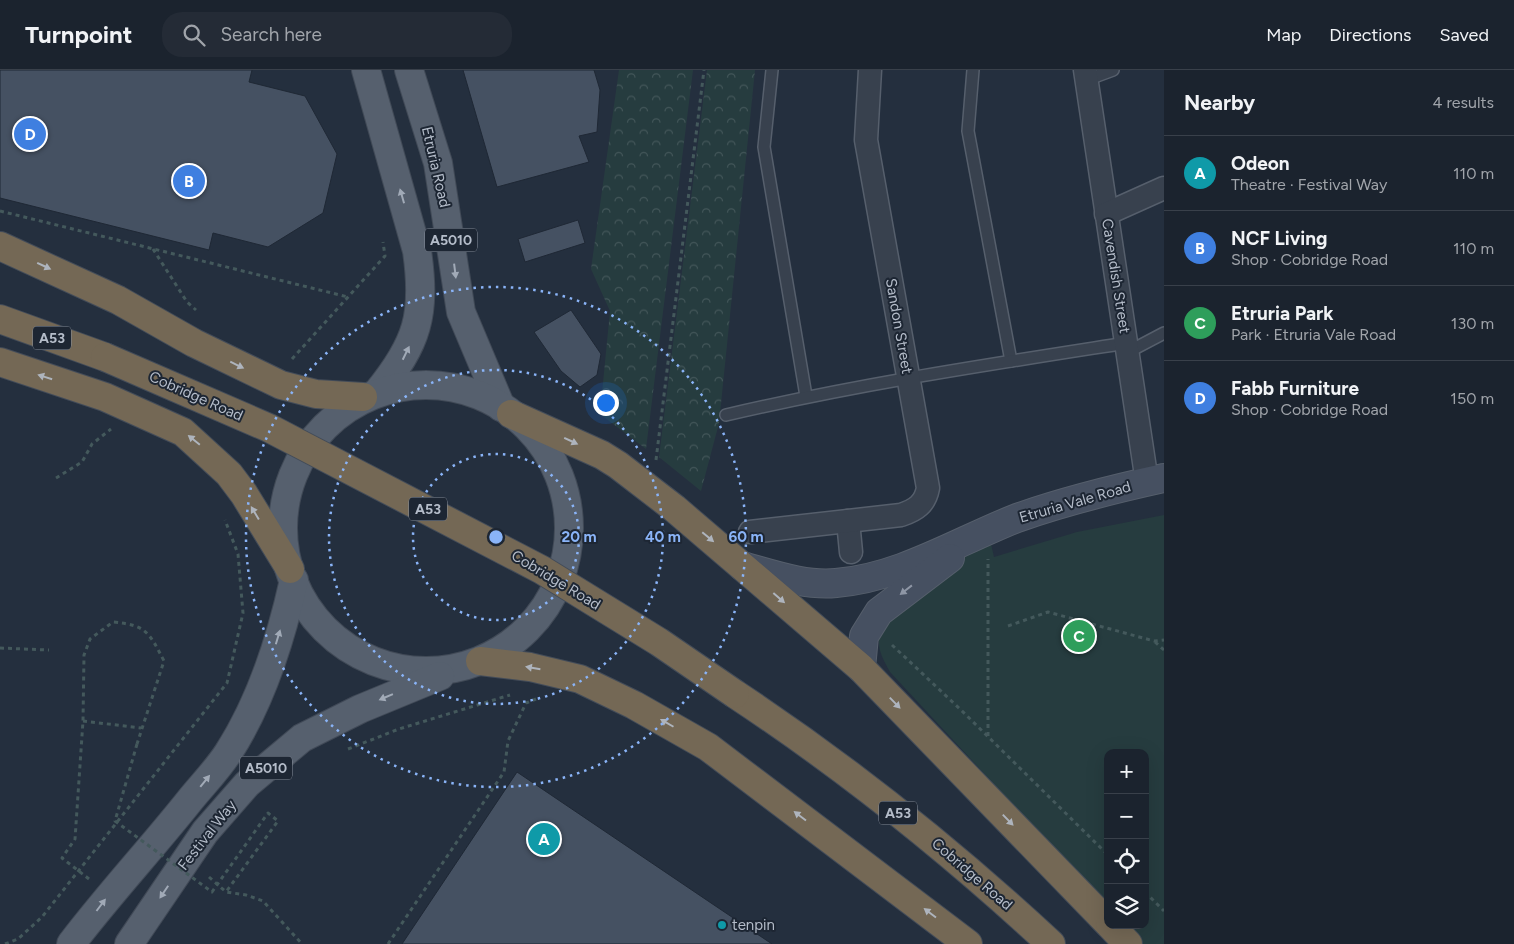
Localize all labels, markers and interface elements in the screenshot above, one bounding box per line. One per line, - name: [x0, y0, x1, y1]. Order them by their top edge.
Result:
- search box: [162, 12, 512, 57]
- text: Turnpoint: [25, 20, 132, 49]
- icon: search: [180, 21, 208, 49]
- text: Search here: [220, 23, 322, 46]
- text: Map: [1266, 24, 1301, 46]
- text: Directions: [1329, 24, 1411, 46]
- text: Saved: [1439, 24, 1489, 46]
- text: Nearby: [1184, 90, 1255, 115]
- text: 4 results: [1433, 93, 1494, 112]
- pin: D: [14, 115, 46, 153]
- street label: Etruria Road: [418, 125, 454, 209]
- text: Odeon: [1231, 152, 1290, 175]
- pin: B: [173, 162, 205, 200]
- text: A: [1194, 164, 1206, 183]
- text: 110 m: [1453, 164, 1494, 183]
- text: Theatre · Festival Way: [1231, 175, 1387, 194]
- one-way arrow: [397, 188, 405, 203]
- street label: Cavendish Street: [1098, 217, 1134, 335]
- text: NCF Living: [1231, 227, 1327, 250]
- road number: A5010: [425, 228, 477, 252]
- text: B: [1195, 239, 1205, 258]
- text: 110 m: [1453, 239, 1494, 258]
- text: Shop · Cobridge Road: [1231, 250, 1388, 269]
- one-way arrow: [37, 263, 51, 271]
- one-way arrow: [452, 263, 460, 279]
- street label: Sandon Street: [882, 277, 916, 376]
- text: Etruria Park: [1231, 302, 1333, 325]
- text: C: [1194, 314, 1206, 333]
- text: 130 m: [1451, 314, 1494, 333]
- text: Park · Etruria Vale Road: [1231, 325, 1396, 344]
- road number: A53: [33, 326, 71, 350]
- one-way arrow: [402, 346, 410, 360]
- one-way arrow: [230, 361, 244, 369]
- street label: Cobridge Road: [146, 367, 246, 425]
- one-way arrow: [37, 372, 52, 380]
- text: Fabb Furniture: [1231, 377, 1359, 400]
- text: D: [1194, 389, 1206, 408]
- text: 150 m: [1450, 389, 1494, 408]
- your location: [593, 390, 619, 416]
- text: Shop · Cobridge Road: [1231, 400, 1388, 419]
- one-way arrow: [187, 435, 200, 445]
- one-way arrow: [564, 438, 578, 446]
- street label: Etruria Vale Road: [1017, 477, 1133, 527]
- road number: A53: [409, 498, 447, 520]
- one-way arrow: [251, 506, 260, 519]
- centre of rings: [487, 528, 505, 546]
- text: 20 m: [561, 528, 597, 546]
- text: 40 m: [645, 528, 681, 546]
- text: 60 m: [728, 528, 764, 546]
- one-way arrow: [702, 532, 715, 543]
- street label: Cobridge Road: [508, 546, 604, 614]
- one-way arrow: [900, 585, 913, 596]
- one-way arrow: [773, 593, 786, 604]
- pin: C: [1063, 617, 1095, 655]
- one-way arrow: [275, 629, 283, 644]
- one-way arrow: [525, 663, 541, 671]
- one-way arrow: [379, 694, 394, 702]
- one-way arrow: [889, 697, 901, 709]
- one-way arrow: [660, 719, 673, 728]
- map controls: [1104, 749, 1149, 929]
- button: +: [1104, 749, 1149, 794]
- road number: A5010: [240, 756, 292, 780]
- one-way arrow: [200, 775, 211, 788]
- button: −: [1104, 794, 1149, 839]
- street label: Festival Way: [174, 796, 240, 874]
- road number: A53: [879, 801, 917, 824]
- one-way arrow: [794, 811, 807, 822]
- one-way arrow: [1002, 814, 1014, 826]
- pin: A: [528, 820, 560, 858]
- street label: Cobridge Road: [928, 834, 1016, 914]
- button: locate: [1104, 839, 1149, 884]
- button: layers: [1104, 884, 1149, 929]
- one-way arrow: [159, 886, 169, 899]
- one-way arrow: [95, 899, 106, 912]
- one-way arrow: [924, 908, 937, 919]
- place label: tenpin: [732, 916, 775, 934]
- marker: tenpin: [716, 919, 728, 931]

